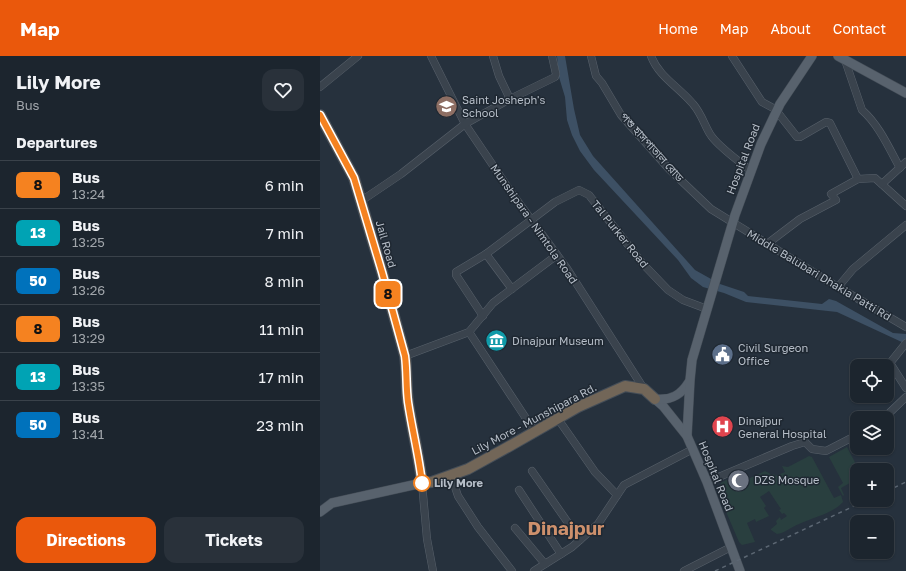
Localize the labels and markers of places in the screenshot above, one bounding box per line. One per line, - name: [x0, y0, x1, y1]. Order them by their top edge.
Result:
- school or university icon: Saint Josheph's School: [434, 93, 460, 119]
- place label: Saint Josheph's School: [462, 93, 546, 119]
- museum icon: Dinajpur Museum: [484, 328, 510, 354]
- place label: Dinajpur Museum: [512, 334, 604, 347]
- public building icon: Civil Surgeon Office: [709, 341, 735, 367]
- place label: Civil Surgeon Office: [738, 341, 808, 367]
- hospital icon: Dinajpur General Hospital: [709, 414, 735, 440]
- place label: Dinajpur General Hospital: [738, 414, 827, 440]
- mosque icon: DZS Mosque: [726, 467, 752, 493]
- place label: DZS Mosque: [754, 473, 819, 486]
- marker: Lily More: [413, 474, 431, 492]
- place label: Lily More: [434, 476, 484, 489]

